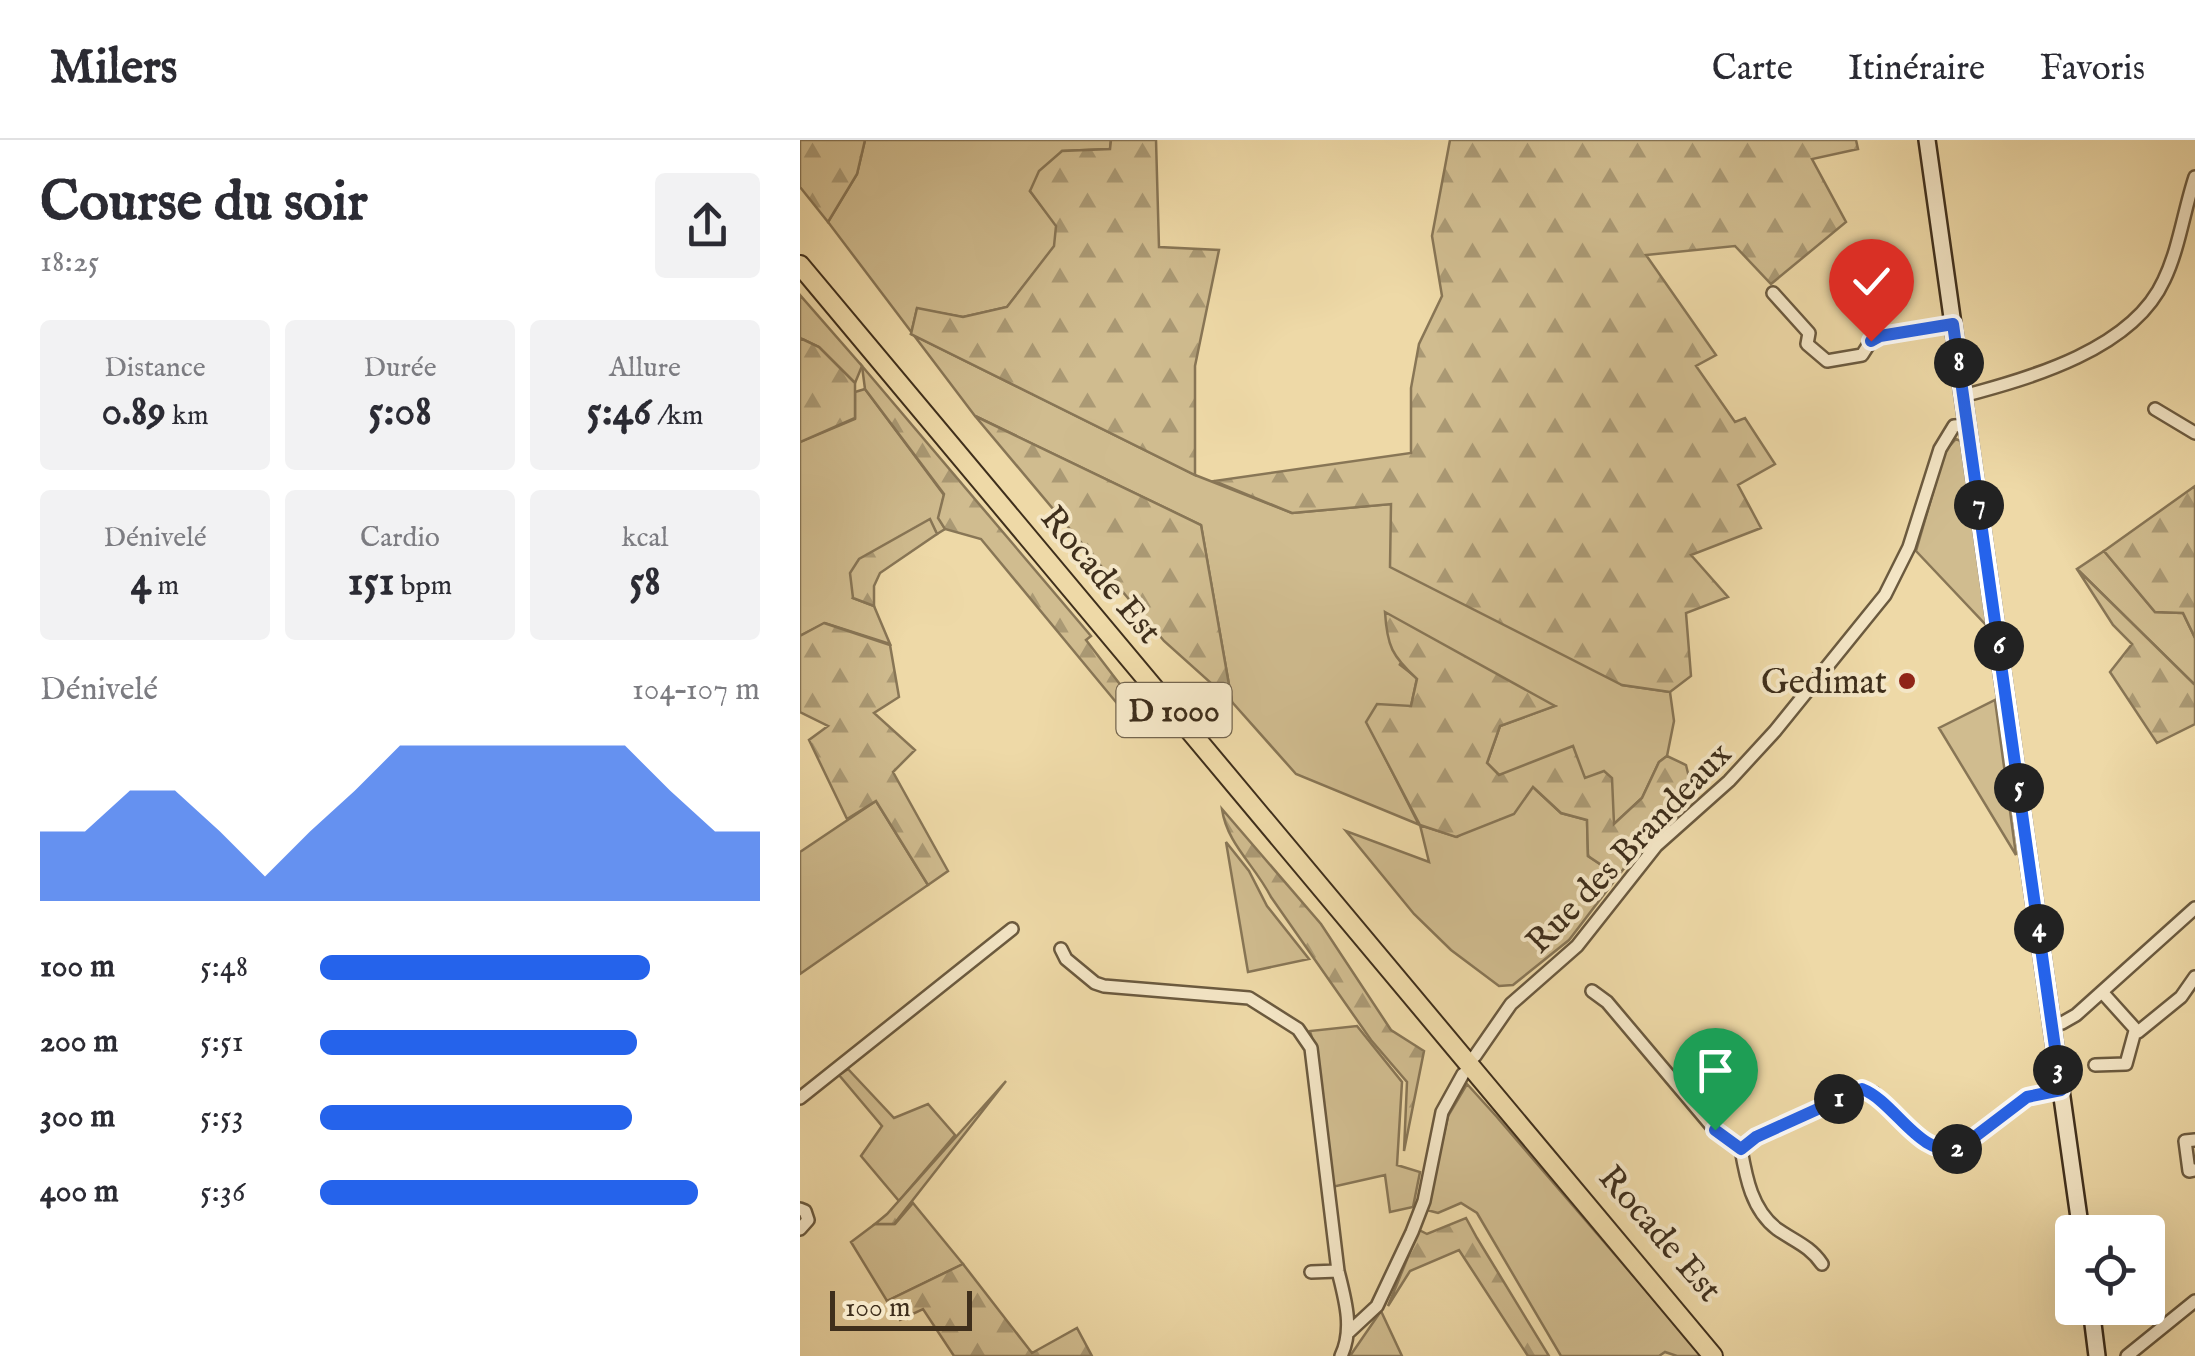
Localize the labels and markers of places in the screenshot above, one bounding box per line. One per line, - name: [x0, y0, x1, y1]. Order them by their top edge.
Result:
- pin: [1829, 239, 1914, 342]
- pin: 8: [1934, 338, 1984, 388]
- pin: 7: [1954, 480, 2004, 530]
- pin: 6: [1974, 621, 2024, 671]
- place label: Gedimat: [1761, 661, 1887, 706]
- marker: Gedimat: [1896, 670, 1918, 692]
- pin: 5: [1994, 763, 2044, 813]
- pin: 4: [2014, 904, 2064, 954]
- pin: [1673, 1028, 1758, 1131]
- pin: 3: [2033, 1045, 2083, 1095]
- pin: 1: [1814, 1074, 1864, 1124]
- pin: 2: [1932, 1124, 1982, 1174]

